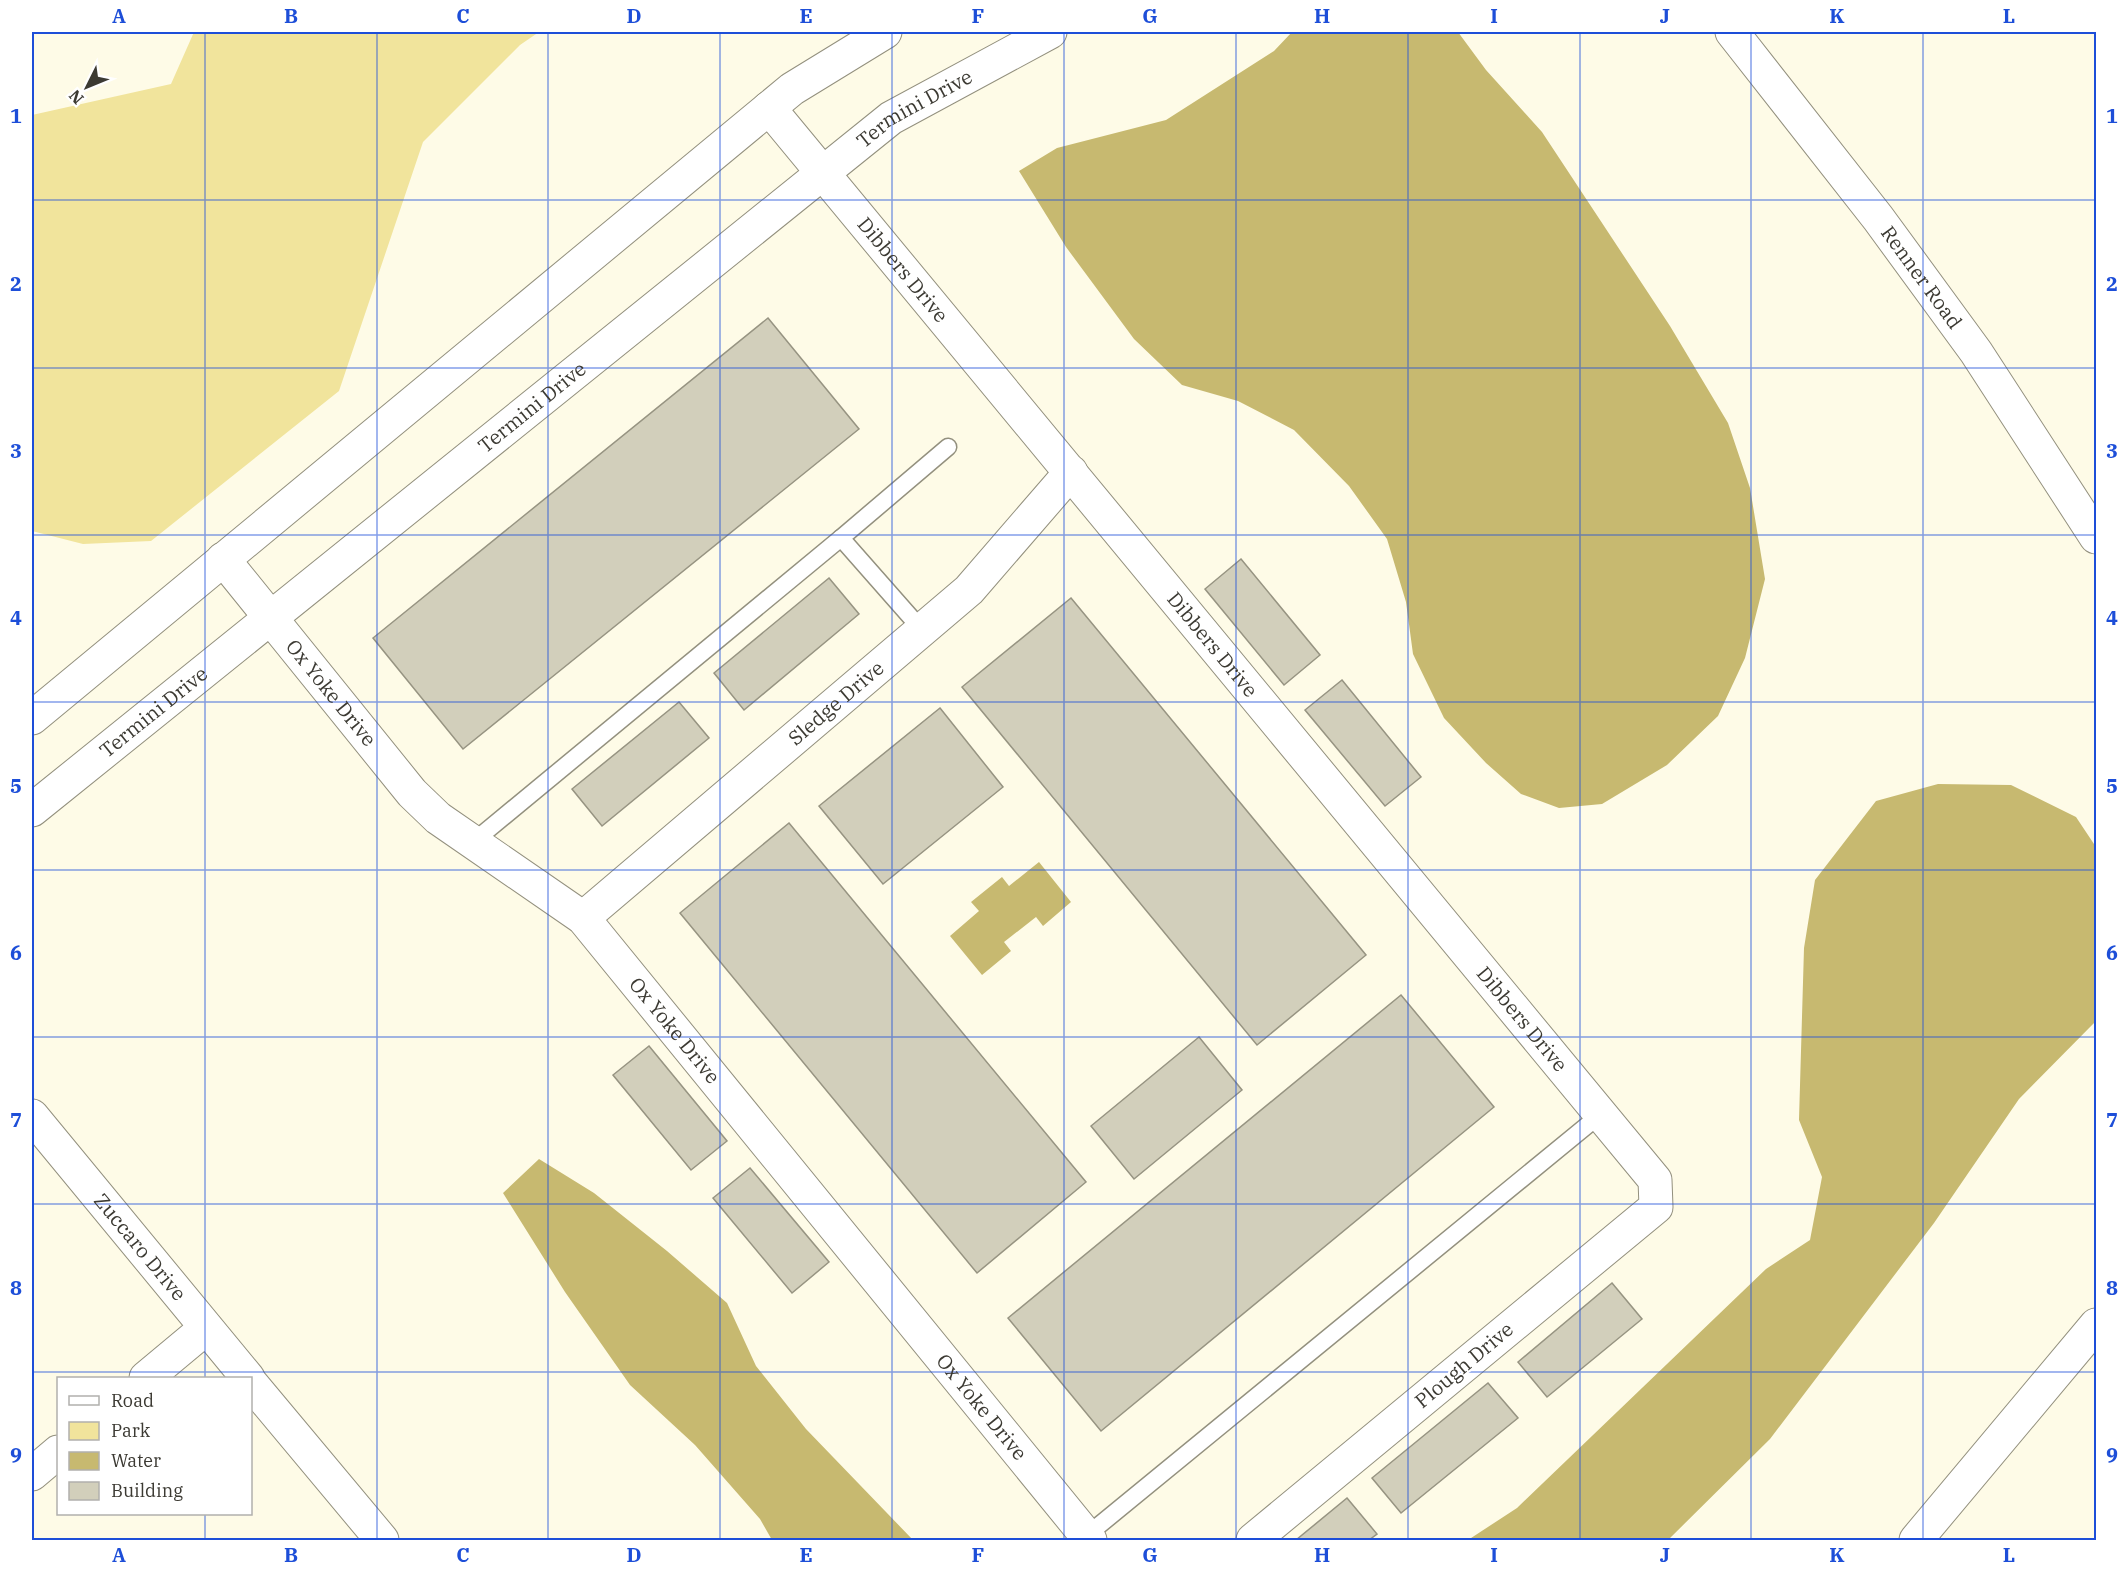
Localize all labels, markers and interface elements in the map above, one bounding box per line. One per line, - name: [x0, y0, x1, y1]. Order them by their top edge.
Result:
- text: A: [112, 2, 126, 29]
- text: B: [284, 2, 298, 29]
- text: C: [456, 2, 470, 29]
- text: D: [626, 2, 642, 29]
- text: E: [799, 2, 813, 29]
- text: F: [972, 2, 984, 29]
- text: G: [1142, 2, 1158, 29]
- text: H: [1314, 2, 1330, 29]
- text: I: [1490, 2, 1498, 29]
- text: J: [1660, 2, 1670, 29]
- text: K: [1829, 2, 1845, 29]
- text: L: [2003, 2, 2015, 29]
- north arrow: [57, 57, 117, 117]
- street label: Termini Drive: [850, 63, 977, 154]
- text: N: [64, 86, 88, 109]
- text: 1: [10, 102, 22, 129]
- text: 1: [2106, 102, 2118, 129]
- street label: Dibbers Drive: [852, 211, 955, 328]
- street label: Renner Road: [1875, 220, 1969, 334]
- text: 2: [10, 270, 22, 297]
- text: 2: [2106, 270, 2118, 297]
- street label: Termini Drive: [472, 355, 591, 459]
- text: 3: [10, 437, 22, 464]
- text: 3: [2106, 437, 2118, 464]
- street label: Dibbers Drive: [1161, 586, 1264, 703]
- text: 4: [10, 604, 22, 631]
- text: 4: [2106, 604, 2118, 631]
- street label: Ox Yoke Drive: [280, 633, 383, 752]
- street label: Sledge Drive: [782, 654, 889, 751]
- street label: Termini Drive: [94, 660, 213, 763]
- text: 5: [10, 772, 22, 799]
- text: 5: [2106, 772, 2118, 799]
- text: 6: [10, 939, 22, 966]
- text: 6: [2106, 939, 2118, 966]
- street label: Dibbers Drive: [1471, 960, 1574, 1077]
- street label: Ox Yoke Drive: [623, 971, 727, 1089]
- text: 7: [10, 1106, 22, 1133]
- text: 7: [2106, 1106, 2118, 1133]
- street label: Zuccaro Drive: [88, 1187, 193, 1306]
- text: 8: [10, 1274, 22, 1301]
- text: 8: [2106, 1274, 2118, 1301]
- street label: Plough Drive: [1409, 1316, 1519, 1414]
- street label: Ox Yoke Drive: [931, 1348, 1034, 1466]
- legend: [57, 1377, 252, 1515]
- text: Road: [111, 1389, 154, 1412]
- text: Park: [111, 1419, 151, 1442]
- text: 9: [10, 1441, 22, 1468]
- text: 9: [2106, 1441, 2118, 1468]
- text: Water: [111, 1449, 161, 1472]
- text: Building: [111, 1479, 183, 1502]
- text: A: [112, 1541, 126, 1568]
- text: B: [284, 1541, 298, 1568]
- text: C: [456, 1541, 470, 1568]
- text: D: [626, 1541, 642, 1568]
- text: E: [799, 1541, 813, 1568]
- text: F: [972, 1541, 984, 1568]
- text: G: [1142, 1541, 1158, 1568]
- text: H: [1314, 1541, 1330, 1568]
- text: I: [1490, 1541, 1498, 1568]
- text: J: [1660, 1541, 1670, 1568]
- text: K: [1829, 1541, 1845, 1568]
- text: L: [2003, 1541, 2015, 1568]

